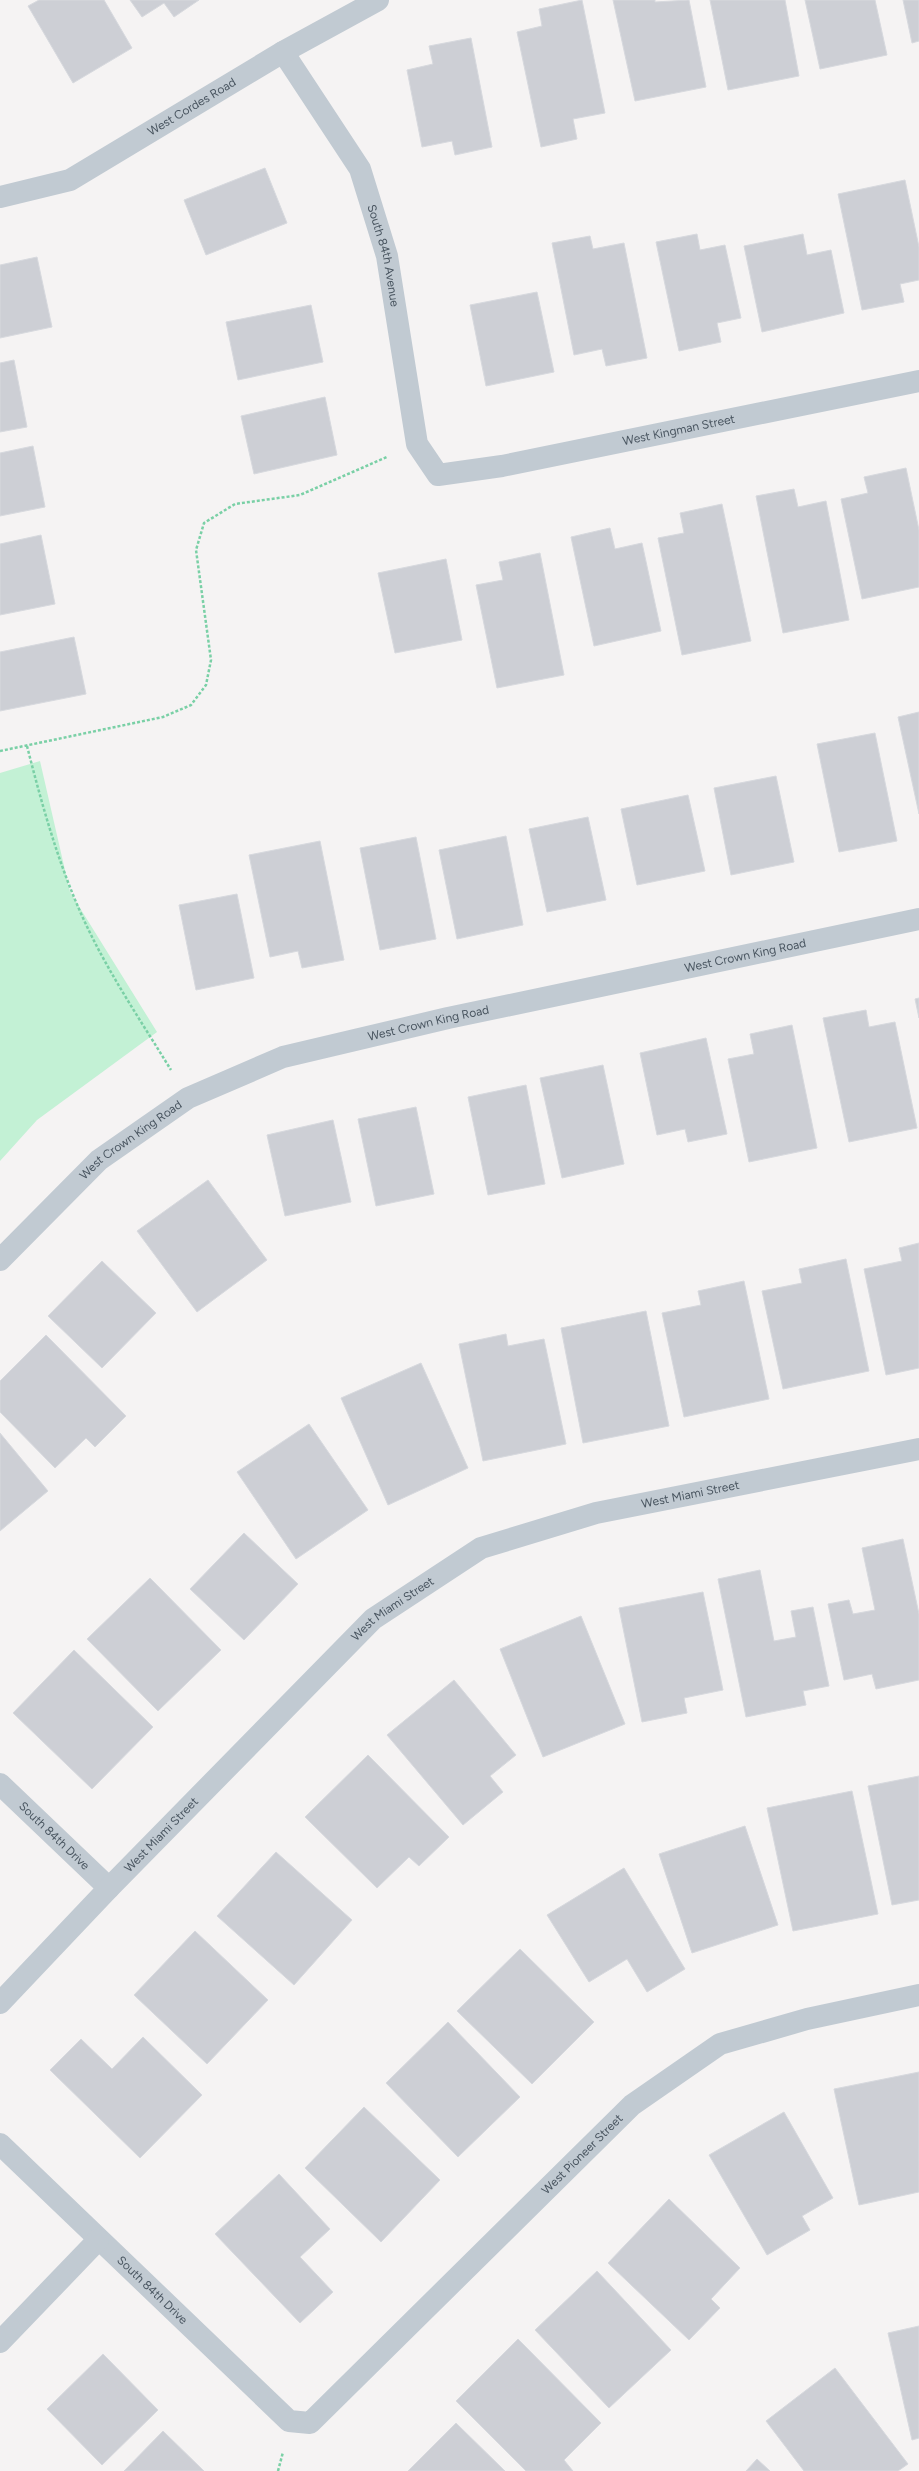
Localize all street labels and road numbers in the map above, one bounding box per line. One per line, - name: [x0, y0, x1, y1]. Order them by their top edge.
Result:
- street label: West Cordes Road: [145, 75, 238, 139]
- street label: South 84th Avenue: [364, 203, 402, 308]
- street label: West Kingman Street: [621, 412, 737, 448]
- street label: West Crown King Road: [683, 936, 807, 975]
- street label: West Crown King Road: [366, 1003, 490, 1044]
- street label: West Crown King Road: [77, 1098, 184, 1182]
- street label: West Miami Street: [640, 1478, 741, 1511]
- street label: West Miami Street: [348, 1574, 437, 1644]
- street label: West Miami Street: [121, 1794, 201, 1875]
- street label: South 84th Drive: [16, 1799, 93, 1873]
- street label: West Pioneer Street: [539, 2111, 626, 2197]
- street label: South 84th Drive: [114, 2253, 191, 2327]

